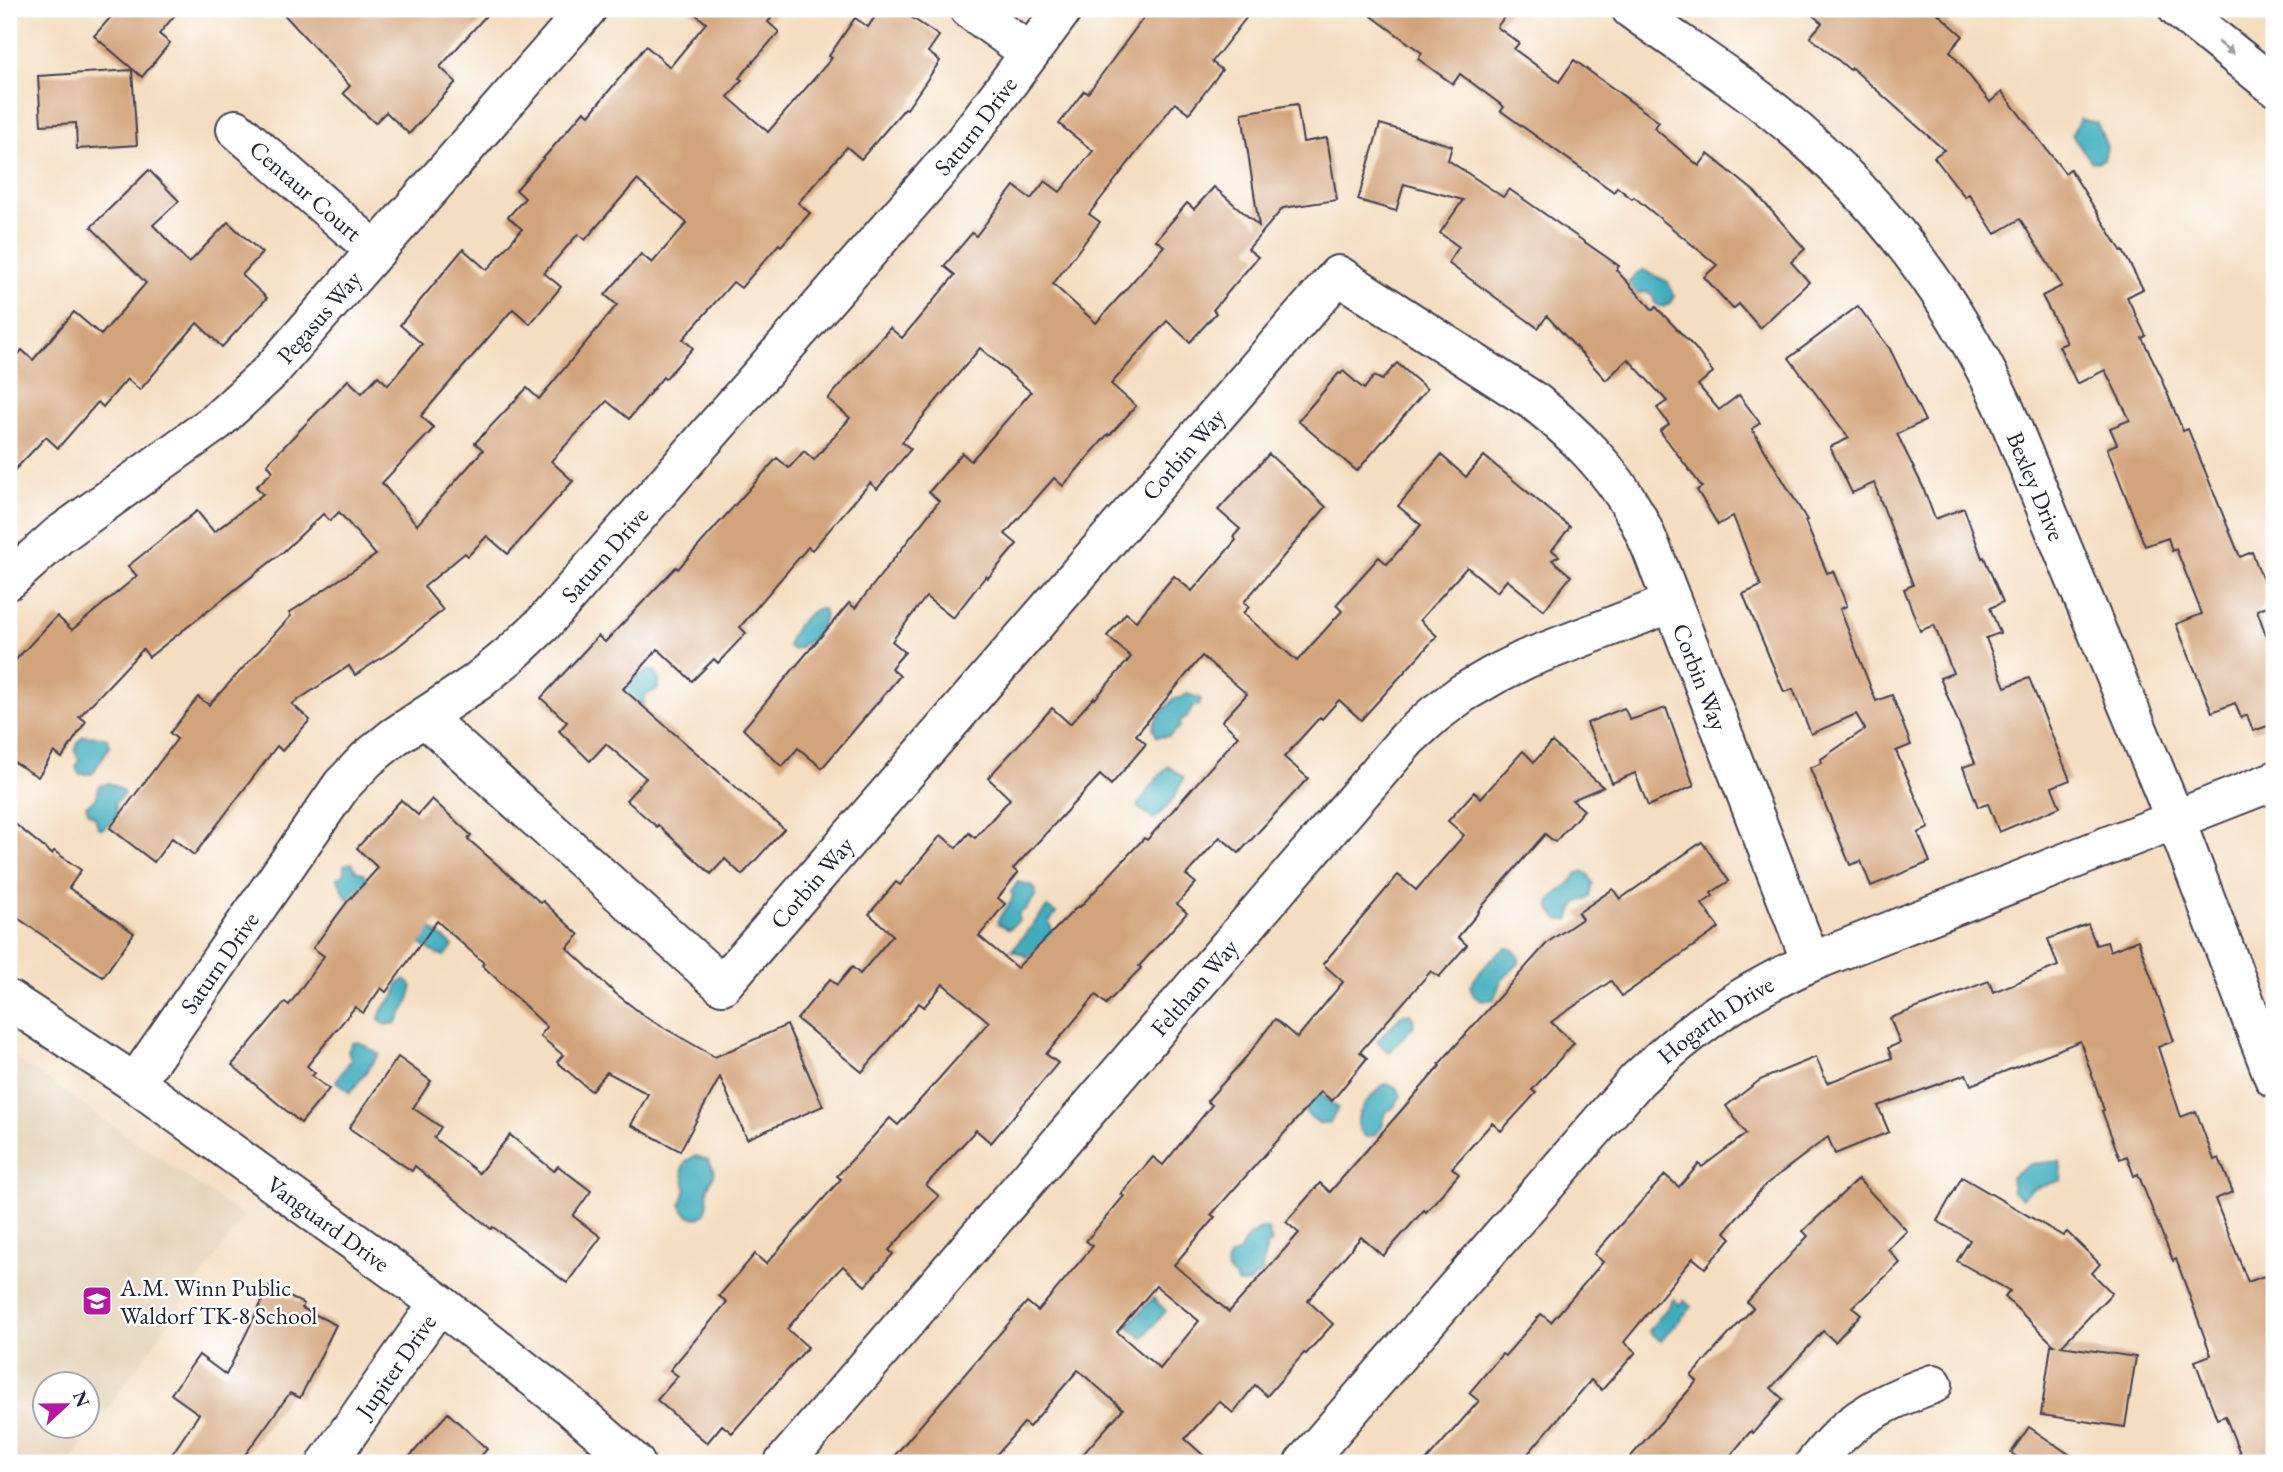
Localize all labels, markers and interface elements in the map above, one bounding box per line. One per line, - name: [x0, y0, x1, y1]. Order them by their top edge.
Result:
- one-way arrow: [2217, 40, 2235, 55]
- street label: Saturn Drive: [927, 70, 1023, 182]
- street label: Centaur Court: [244, 133, 369, 248]
- street label: Pegasus Way: [269, 263, 368, 370]
- street label: Corbin Way: [1134, 401, 1232, 506]
- street label: Bexley Drive: [2000, 427, 2073, 545]
- street label: Saturn Drive: [554, 500, 654, 609]
- street label: Corbin Way: [1666, 619, 1736, 735]
- street label: Corbin Way: [763, 829, 860, 935]
- street label: Saturn Drive: [173, 905, 265, 1019]
- street label: Feltham Way: [1143, 931, 1245, 1042]
- street label: Hogarth Drive: [1650, 968, 1779, 1070]
- street label: Vanguard Drive: [261, 1168, 397, 1278]
- place label: A.M. Winn Public Waldorf TK-8 School: [119, 1272, 317, 1331]
- school or university icon: A.M. Winn Public Waldorf TK-8 School: [80, 1284, 114, 1318]
- street label: Jupiter Drive: [347, 1307, 442, 1425]
- north arrow: [32, 1370, 102, 1440]
- text: N: [67, 1387, 96, 1411]

